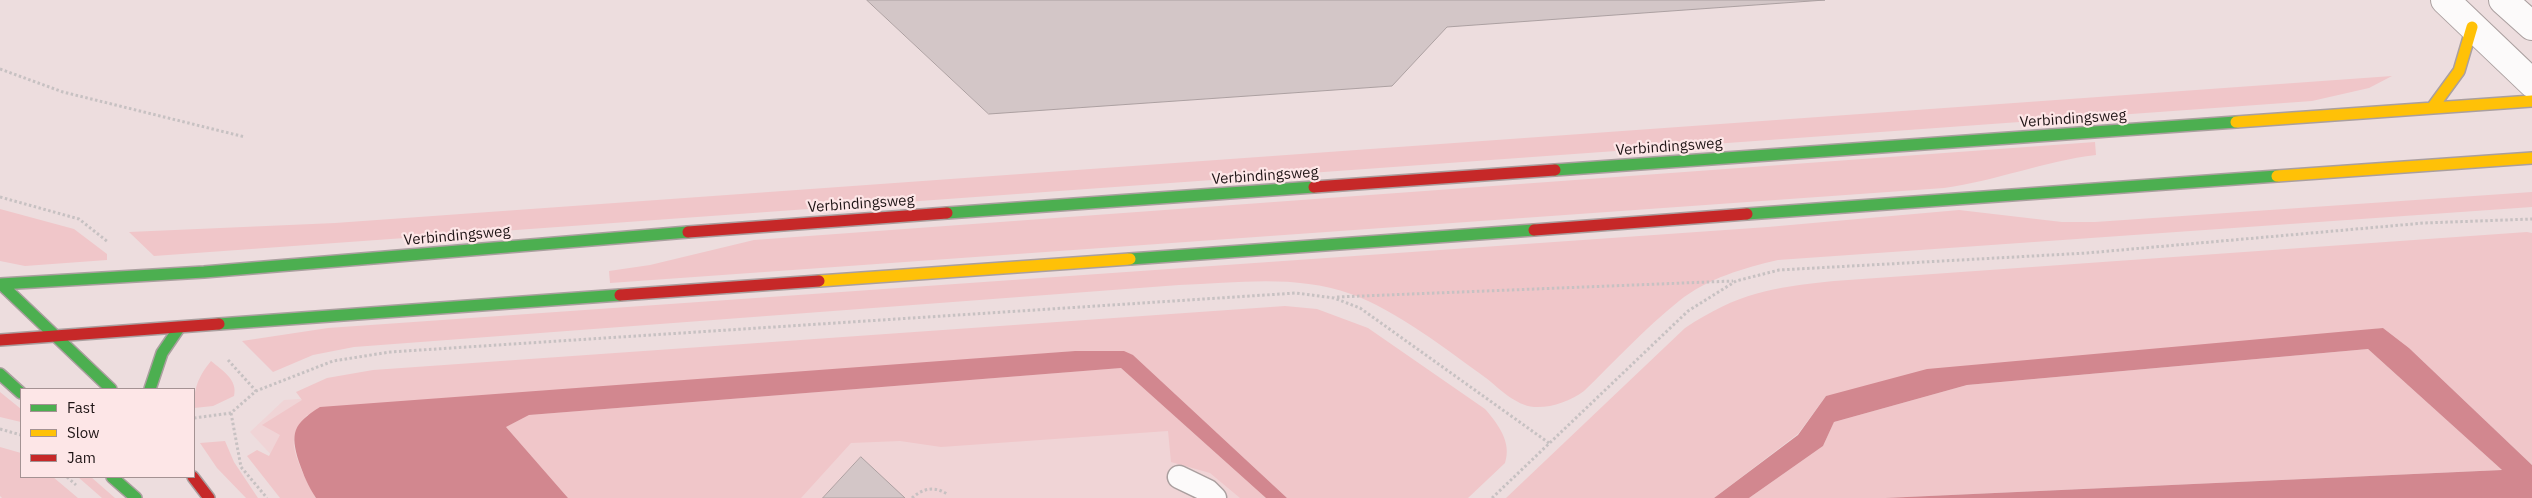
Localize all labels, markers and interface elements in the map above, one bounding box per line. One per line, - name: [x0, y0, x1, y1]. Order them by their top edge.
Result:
- street label: Verbindingsweg: [2019, 106, 2127, 132]
- street label: Verbindingsweg: [1615, 134, 1723, 160]
- street label: Verbindingsweg: [1211, 163, 1319, 189]
- street label: Verbindingsweg: [807, 191, 915, 217]
- street label: Verbindingsweg: [403, 222, 511, 250]
- legend: [20, 388, 195, 478]
- text: Fast: [67, 398, 95, 417]
- text: Slow: [67, 423, 100, 442]
- text: Jam: [67, 448, 96, 467]

